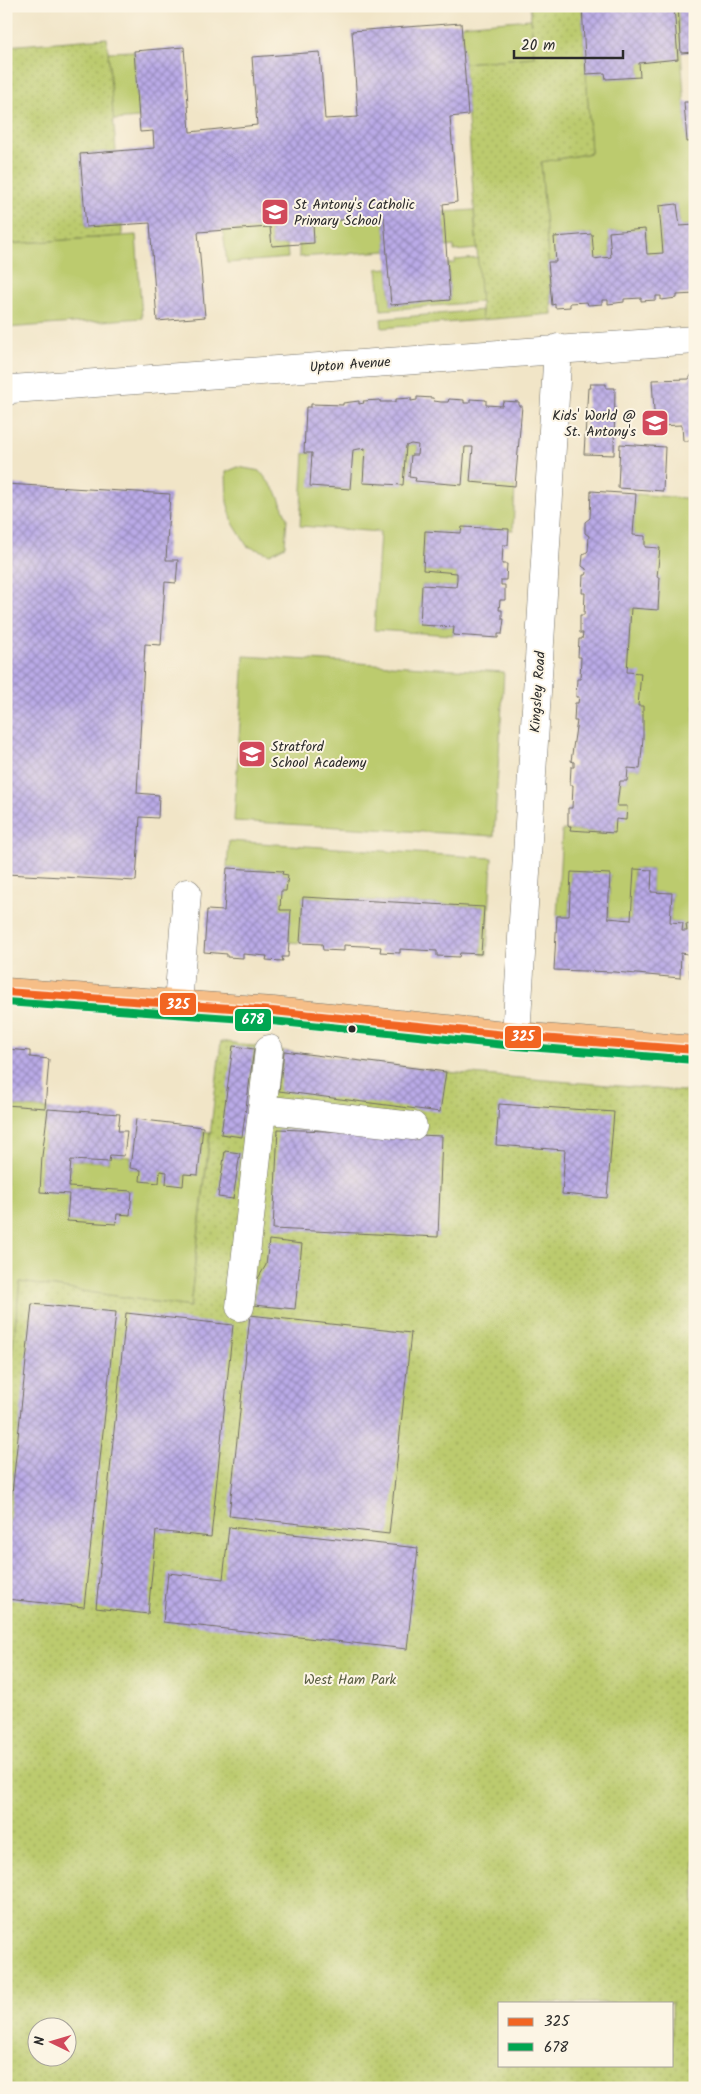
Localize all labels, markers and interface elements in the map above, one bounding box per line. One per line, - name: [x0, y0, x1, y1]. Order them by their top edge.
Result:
- scale bar: [514, 28, 622, 60]
- text: 20 m: [521, 34, 555, 58]
- place label: St Antony's Catholic Primary School: [294, 194, 415, 232]
- school or university icon: St Antony's Catholic Primary School: [260, 197, 290, 227]
- street label: Upton Avenue: [309, 351, 392, 379]
- place label: Kids' World @ St. Antony's: [552, 405, 636, 443]
- school or university icon: Kids' World @ St. Antony's: [640, 408, 670, 438]
- street label: Kingsley Road: [524, 650, 552, 734]
- place label: Stratford School Academy: [271, 736, 367, 774]
- school or university icon: Stratford School Academy: [237, 739, 267, 769]
- line badge: 325: [159, 992, 197, 1016]
- text: 325: [166, 994, 191, 1016]
- line badge: 678: [234, 1008, 272, 1032]
- text: 678: [242, 1009, 265, 1031]
- unlabelled marker: [347, 1024, 357, 1034]
- line badge: 325: [504, 1025, 542, 1049]
- text: 325: [511, 1026, 536, 1048]
- park label: West Ham Park: [304, 1669, 397, 1691]
- legend: [498, 2002, 674, 2066]
- text: 325: [544, 2010, 570, 2034]
- north arrow: [28, 2016, 78, 2066]
- text: N: [29, 2035, 51, 2046]
- text: 678: [544, 2036, 569, 2060]

